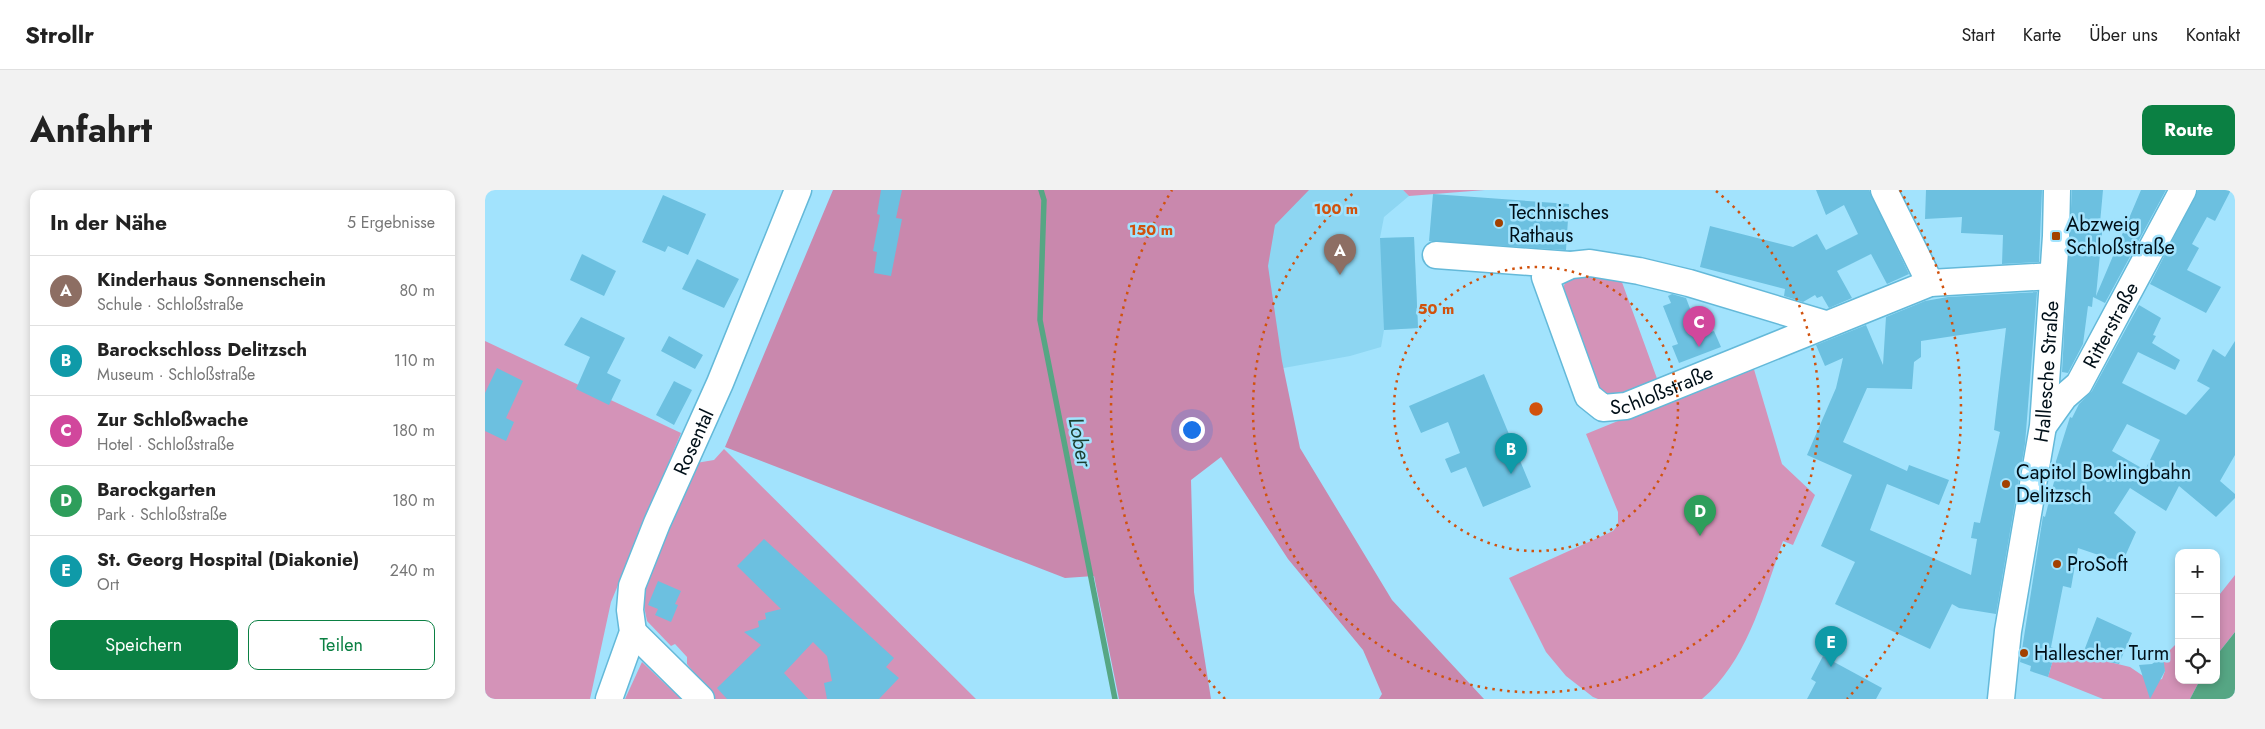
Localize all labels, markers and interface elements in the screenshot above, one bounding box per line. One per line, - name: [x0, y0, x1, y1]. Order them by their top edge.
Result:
- text: Strollr: [25, 17, 94, 52]
- text: Start: [1961, 22, 1995, 48]
- text: Karte: [2023, 22, 2061, 48]
- text: Über uns: [2089, 22, 2158, 48]
- text: Kontakt: [2186, 22, 2240, 48]
- text: Anfahrt: [30, 105, 152, 155]
- button: Route: [2142, 105, 2235, 155]
- text: 100 m: [1314, 198, 1358, 220]
- place label: Technisches Rathaus: [1509, 198, 1609, 250]
- text: In der Nähe: [50, 208, 167, 238]
- place label: Abzweig Schloßstraße: [2066, 210, 2175, 262]
- text: 5 Ergebnisse: [347, 211, 435, 234]
- marker: Technisches Rathaus: [1493, 217, 1505, 229]
- text: 150 m: [1129, 219, 1173, 241]
- marker: Abzweig Schloßstraße: [2050, 230, 2062, 242]
- pin: A: [1324, 234, 1356, 275]
- text: Kinderhaus Sonnenschein: [97, 266, 326, 293]
- street label: Ritterstraße: [2075, 277, 2146, 374]
- text: A: [60, 279, 72, 302]
- text: 80 m: [399, 279, 435, 302]
- text: Schule · Schloßstraße: [97, 293, 244, 316]
- text: 50 m: [1418, 298, 1454, 320]
- street label: Hallesche Straße: [2026, 300, 2066, 444]
- pin: C: [1683, 306, 1715, 347]
- text: Barockschloss Delitzsch: [97, 336, 307, 363]
- text: B: [61, 349, 71, 372]
- text: 110 m: [394, 349, 435, 372]
- street label: Schloßstraße: [1609, 358, 1717, 422]
- text: Museum · Schloßstraße: [97, 363, 255, 386]
- centre of rings: [1527, 400, 1545, 418]
- street label: Rosental: [666, 404, 721, 480]
- text: Zur Schloßwache: [97, 406, 248, 433]
- water label: Lober: [1061, 415, 1100, 470]
- your location: [1179, 417, 1205, 443]
- text: C: [60, 419, 72, 442]
- text: 180 m: [392, 419, 435, 442]
- text: Hotel · Schloßstraße: [97, 433, 234, 456]
- pin: B: [1495, 433, 1527, 474]
- place label: Capitol Bowlingbahn Delitzsch: [2016, 458, 2191, 510]
- text: Barockgarten: [97, 476, 216, 503]
- marker: Capitol Bowlingbahn Delitzsch: [2000, 478, 2012, 490]
- text: D: [60, 489, 72, 512]
- text: 180 m: [392, 489, 435, 512]
- pin: D: [1684, 495, 1716, 536]
- text: Park · Schloßstraße: [97, 503, 227, 526]
- text: St. Georg Hospital (Diakonie): [97, 546, 359, 573]
- map controls: [2175, 549, 2220, 684]
- button: +: [2175, 549, 2220, 594]
- place label: ProSoft: [2067, 550, 2128, 579]
- marker: ProSoft: [2051, 558, 2063, 570]
- text: E: [61, 559, 71, 582]
- text: 240 m: [390, 559, 435, 582]
- text: Ort: [97, 573, 119, 596]
- button: −: [2175, 594, 2220, 639]
- button: Speichern: [50, 620, 238, 670]
- button: Teilen: [248, 620, 435, 670]
- pin: E: [1815, 626, 1847, 667]
- place label: Hallescher Turm: [2034, 639, 2169, 668]
- button: locate: [2175, 639, 2220, 684]
- marker: Hallescher Turm: [2018, 647, 2030, 659]

